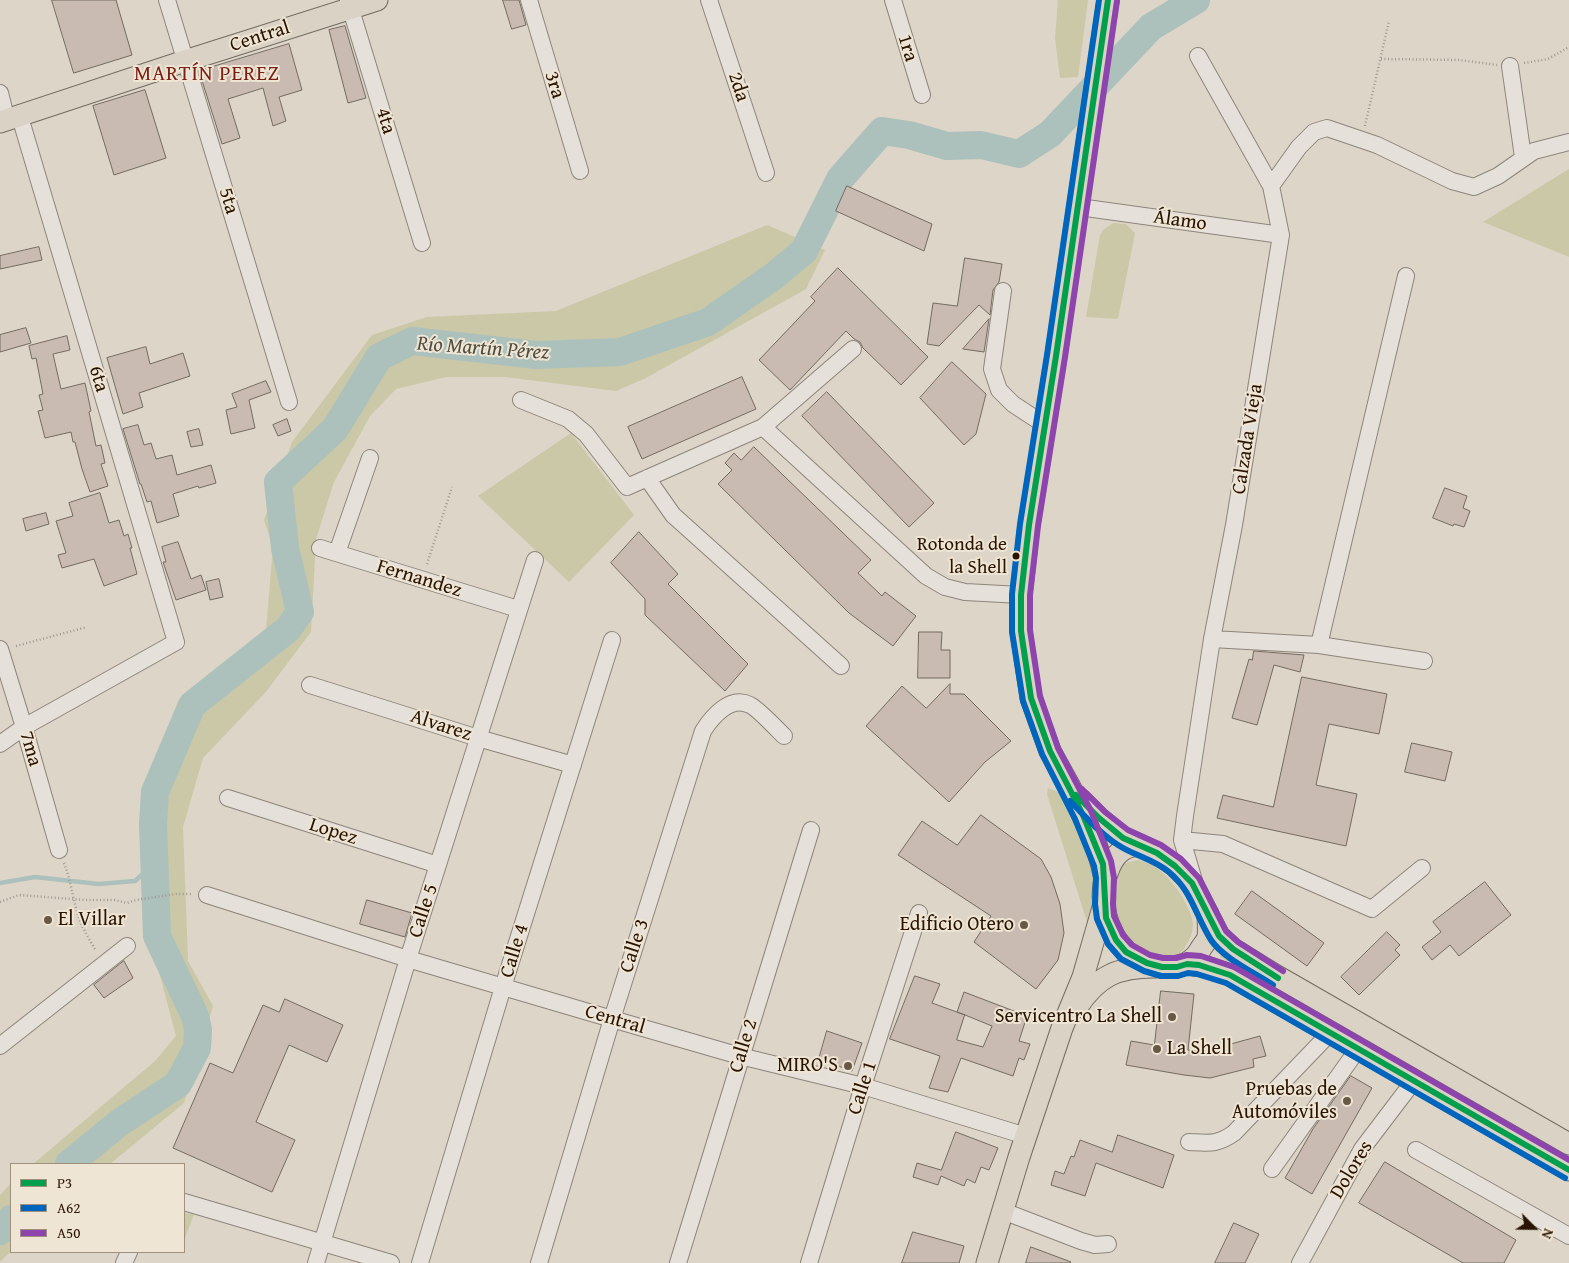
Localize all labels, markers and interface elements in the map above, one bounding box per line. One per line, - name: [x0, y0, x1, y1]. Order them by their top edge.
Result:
- street label: Central: [227, 16, 293, 58]
- street label: 1ra: [892, 32, 922, 64]
- district label: MARTÍN PEREZ: [133, 62, 281, 88]
- street label: 3ra: [539, 69, 569, 101]
- street label: 2da: [722, 69, 754, 105]
- street label: 4ta: [370, 105, 400, 137]
- street label: 5ta: [213, 185, 243, 217]
- street label: Álamo: [1152, 205, 1208, 237]
- water label: Río Martín Pérez: [416, 332, 550, 366]
- street label: 6ta: [83, 363, 113, 395]
- street label: Calzada Vieja: [1227, 382, 1269, 496]
- place label: Rotonda de la Shell: [917, 534, 1007, 578]
- marker: Rotonda de la Shell: [1011, 551, 1021, 561]
- street label: Fernandez: [374, 555, 464, 603]
- street label: Alvarez: [407, 705, 475, 747]
- street label: 7ma: [14, 729, 46, 769]
- street label: Lopez: [306, 813, 360, 851]
- street label: Calle 5: [404, 881, 444, 941]
- place label: El Villar: [58, 908, 126, 932]
- place label: Edificio Otero: [900, 913, 1014, 937]
- marker: El Villar: [42, 914, 54, 926]
- street label: Calle 3: [615, 916, 655, 976]
- marker: Edificio Otero: [1018, 919, 1030, 931]
- street label: Calle 4: [495, 921, 535, 981]
- street label: Central: [582, 1000, 648, 1040]
- place label: Servicentro La Shell: [995, 1005, 1162, 1029]
- marker: Servicentro La Shell: [1166, 1011, 1178, 1023]
- street label: Calle 2: [724, 1016, 764, 1076]
- place label: La Shell: [1167, 1037, 1232, 1061]
- marker: La Shell: [1151, 1043, 1163, 1055]
- place label: MIRO'S: [777, 1054, 838, 1078]
- street label: Calle 1: [843, 1058, 883, 1118]
- marker: MIRO'S: [842, 1060, 854, 1072]
- place label: Pruebas de Automóviles: [1232, 1078, 1337, 1125]
- marker: Pruebas de Automóviles: [1341, 1095, 1353, 1107]
- street label: Dolores: [1325, 1137, 1379, 1203]
- legend: [10, 1163, 185, 1253]
- text: P3: [57, 1172, 72, 1193]
- text: A62: [57, 1197, 81, 1218]
- north arrow: [1509, 1203, 1559, 1253]
- text: A50: [57, 1222, 81, 1243]
- text: N: [1537, 1226, 1559, 1242]

